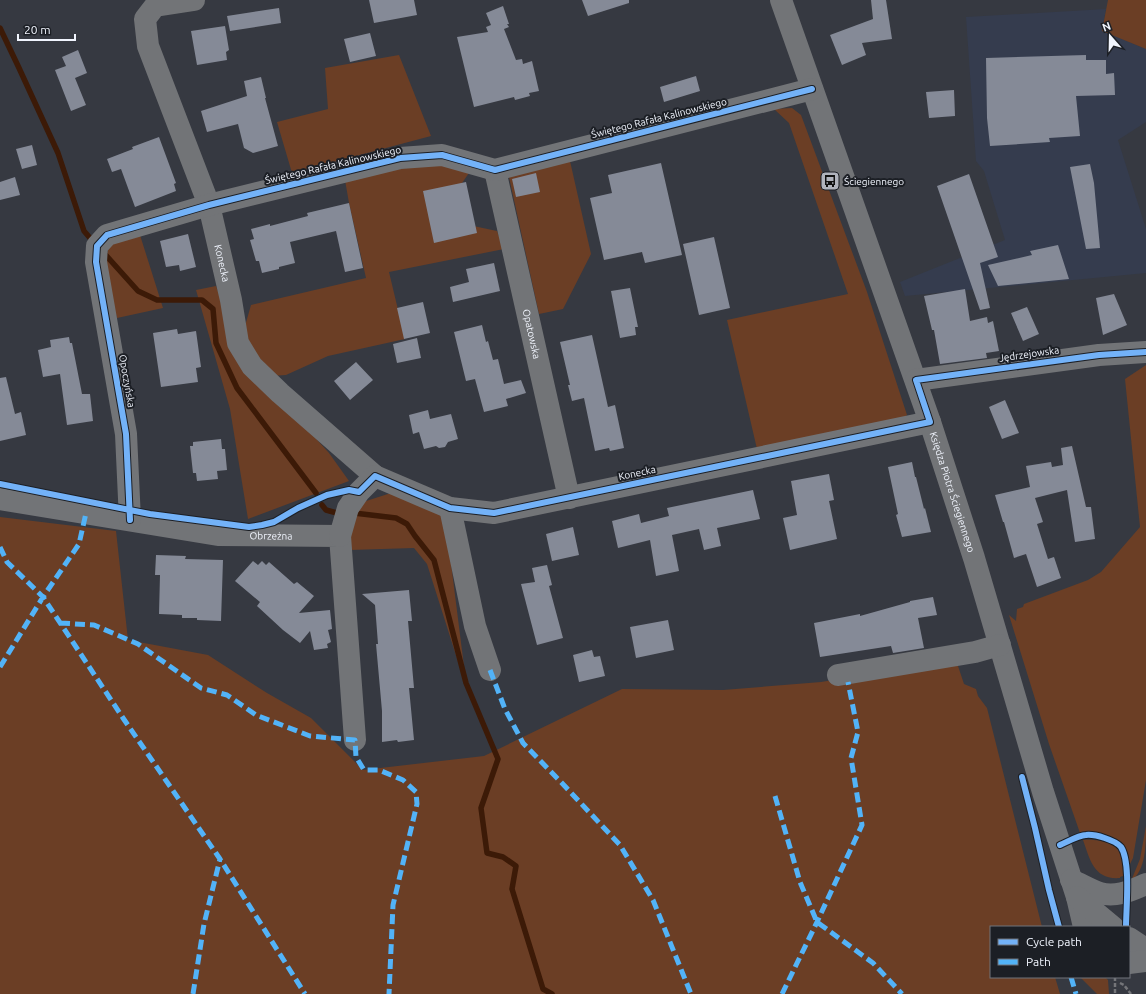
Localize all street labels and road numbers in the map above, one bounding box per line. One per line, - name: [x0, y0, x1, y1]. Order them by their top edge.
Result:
- street label: Świętego Rafała Kalinowskiego: [590, 95, 728, 140]
- street label: Świętego Rafała Kalinowskiego: [264, 143, 402, 186]
- street label: Konecka: [213, 243, 232, 283]
- street label: Opatowska: [521, 308, 543, 360]
- street label: Jędrzejowska: [998, 344, 1060, 364]
- street label: Opoczyńska: [117, 354, 137, 408]
- street label: Księdza Piotra Ściegiennego: [928, 430, 977, 554]
- street label: Konecka: [617, 464, 657, 482]
- street label: Obrzeżna: [250, 530, 293, 541]

